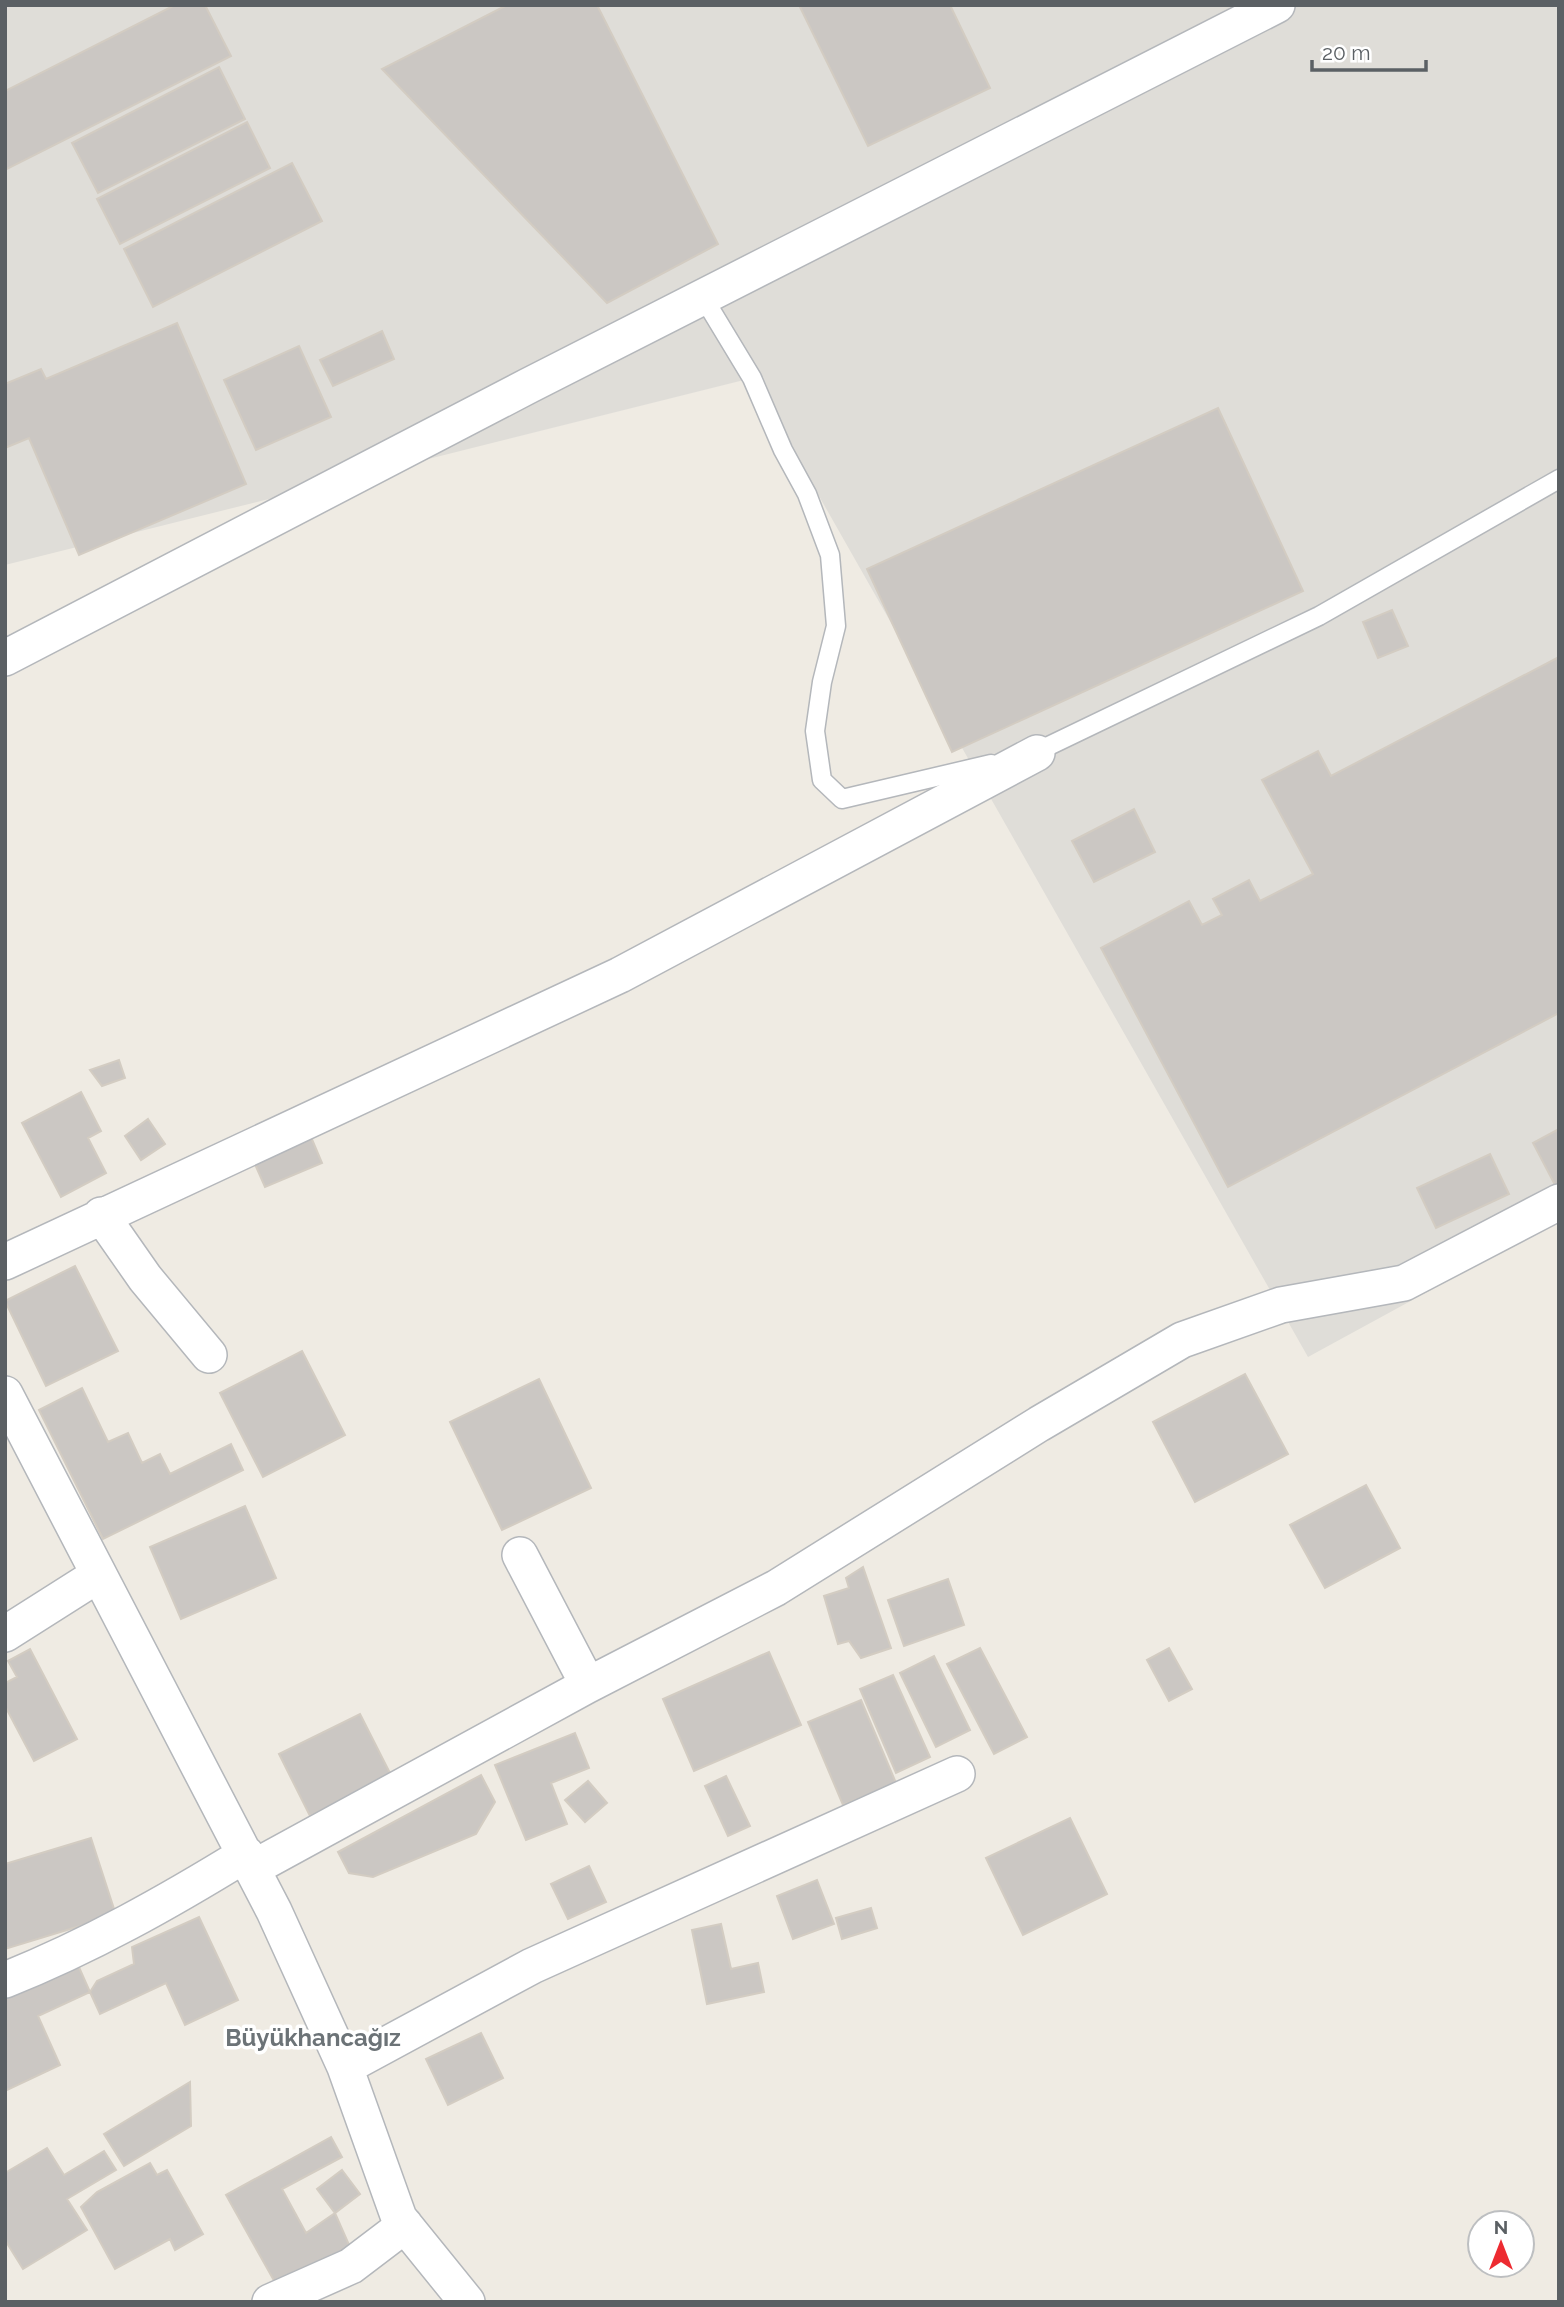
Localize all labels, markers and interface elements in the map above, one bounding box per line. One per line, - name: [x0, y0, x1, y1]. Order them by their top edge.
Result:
- scale bar: [1312, 28, 1426, 72]
- text: 20 m: [1322, 40, 1370, 65]
- district label: Büyükhancağız: [225, 2023, 401, 2052]
- north arrow: [1466, 2209, 1536, 2279]
- text: N: [1494, 2216, 1508, 2238]

